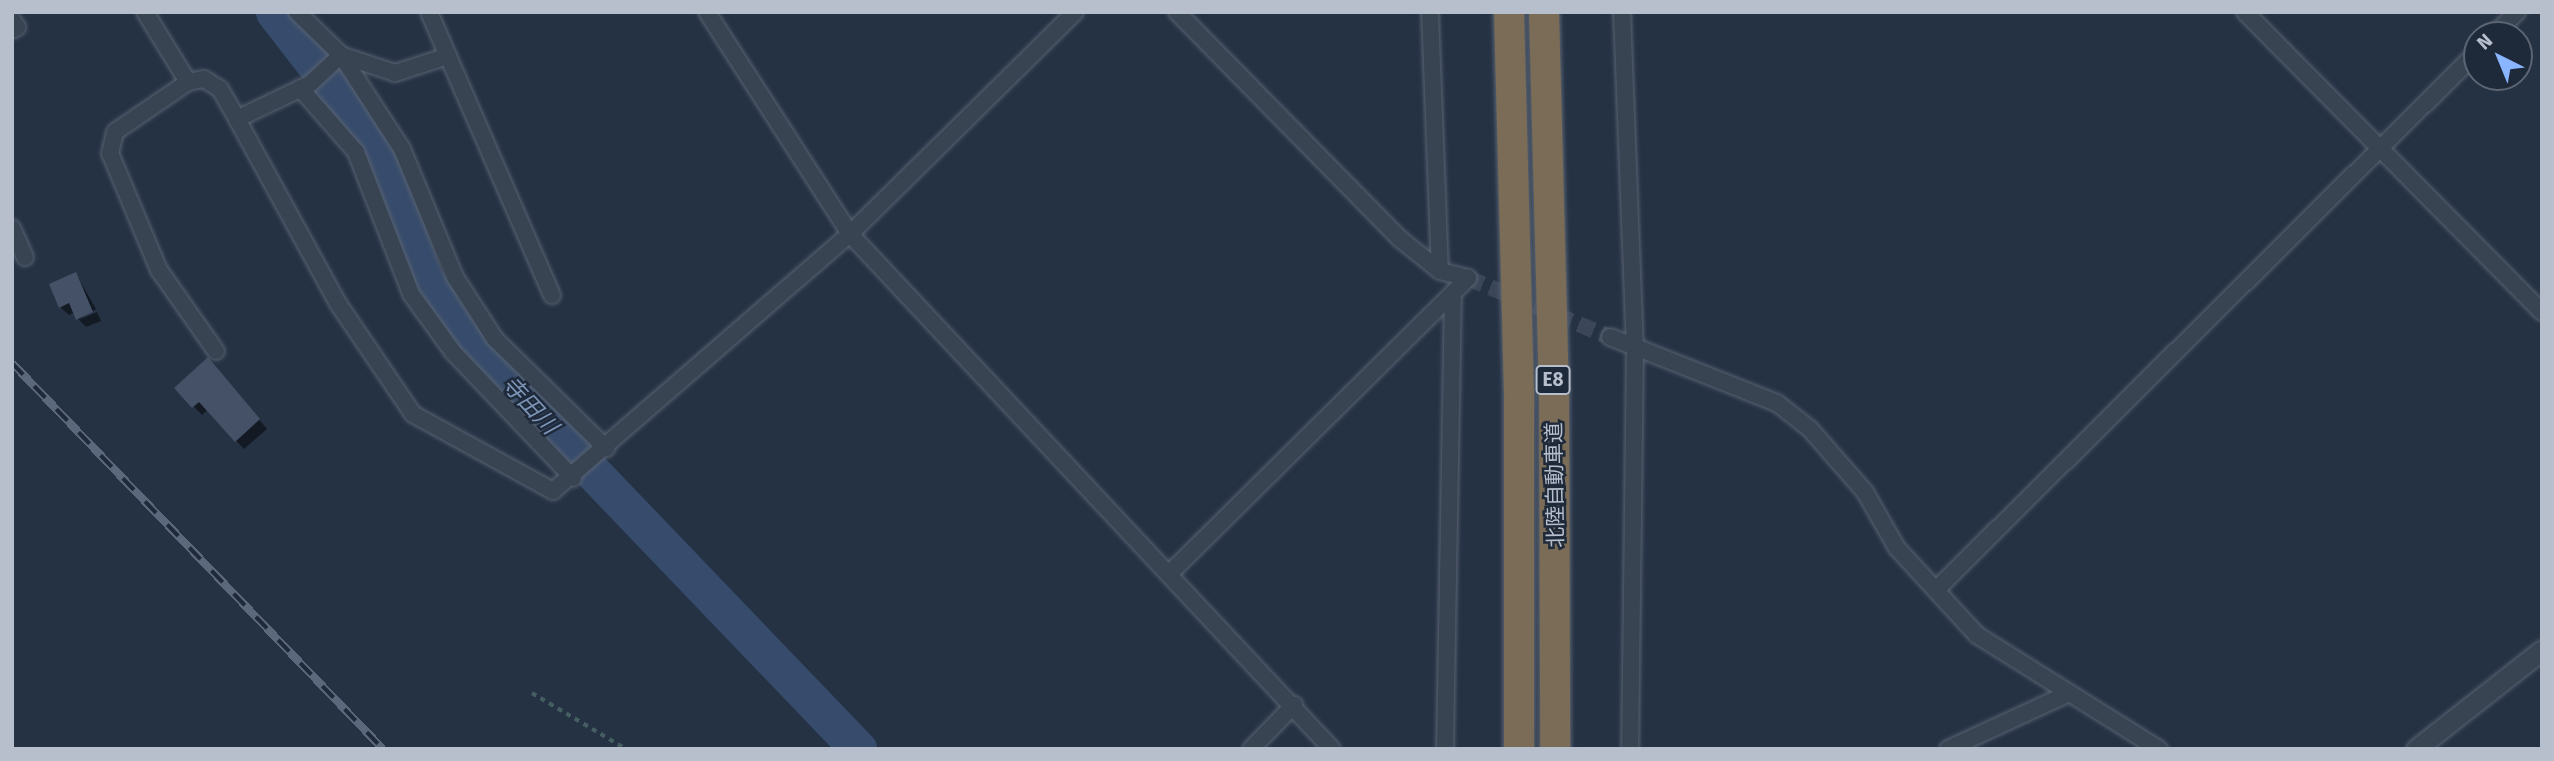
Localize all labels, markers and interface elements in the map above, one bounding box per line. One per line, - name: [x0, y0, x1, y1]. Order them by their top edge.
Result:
- north arrow: [2463, 21, 2533, 91]
- text: N: [2472, 29, 2497, 54]
- road number: E8: [1536, 364, 1570, 396]
- water label: 寺田川: [496, 370, 564, 440]
- street label: 北陸自動車道: [1541, 422, 1569, 548]

